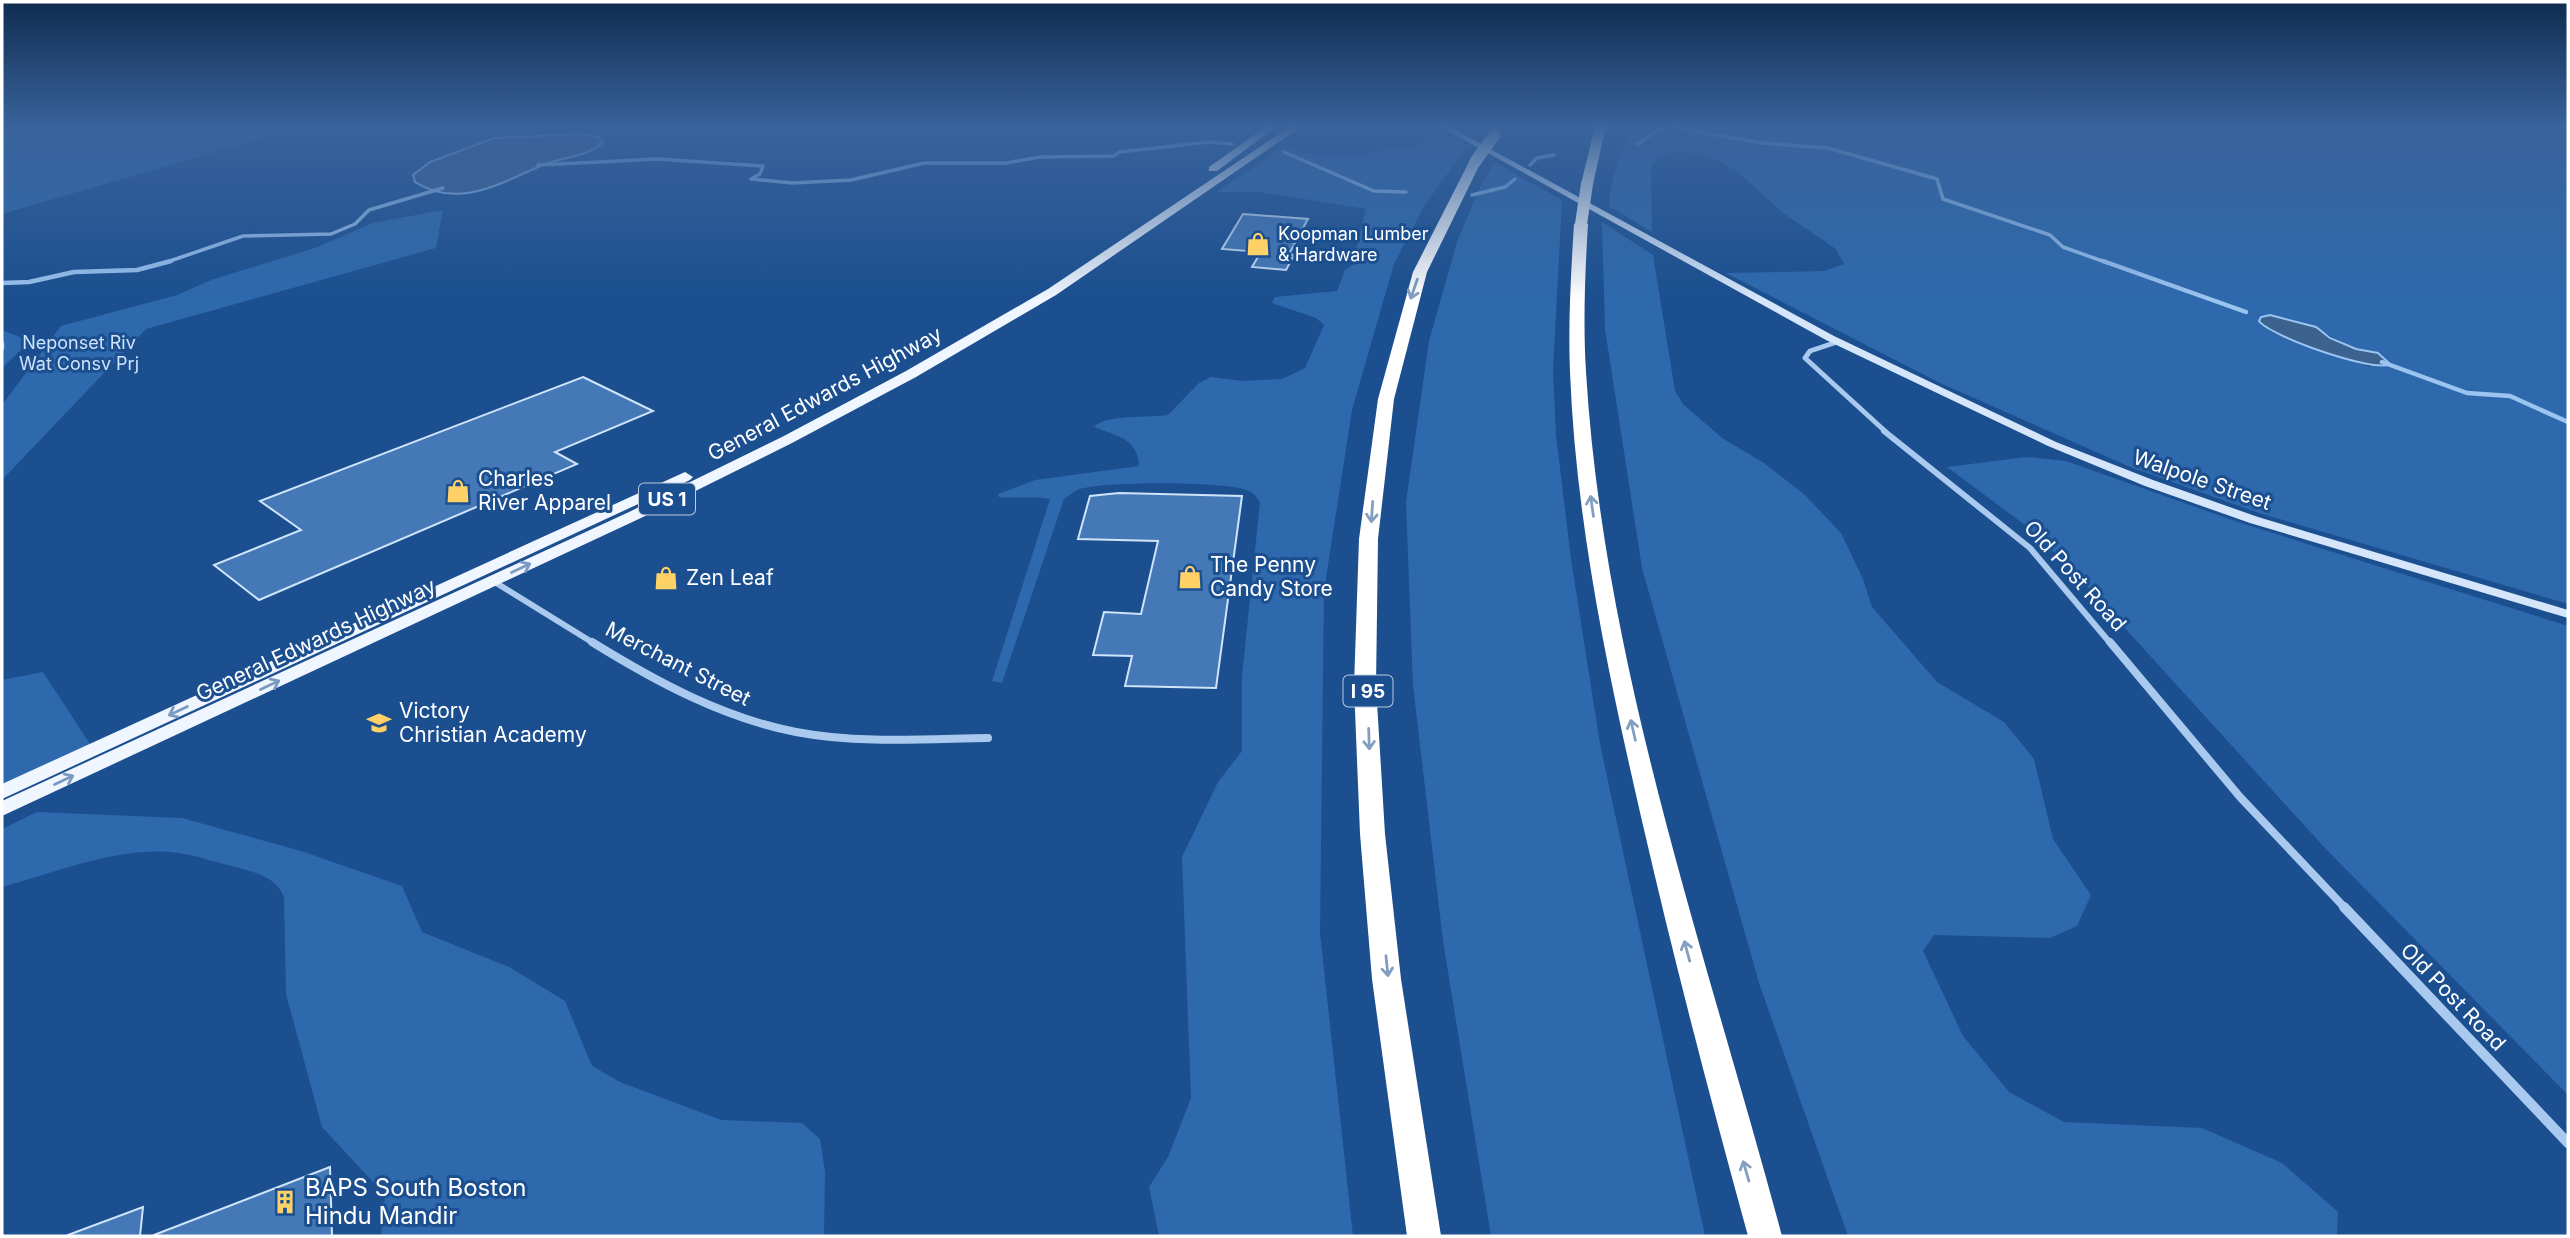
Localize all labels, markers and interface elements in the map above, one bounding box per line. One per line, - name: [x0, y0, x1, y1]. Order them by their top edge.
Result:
- place label: Koopman Lumber & Hardware: [1278, 223, 1429, 265]
- shop icon: Koopman Lumber & Hardware: [1244, 230, 1272, 258]
- one-way arrow: [1407, 278, 1420, 300]
- street label: General Edwards Highway: [703, 321, 946, 466]
- park label: Neponset Riv Wat Consv Prj: [19, 332, 139, 374]
- street label: Walpole Street: [2130, 444, 2275, 515]
- place label: Charles River Apparel: [478, 466, 611, 515]
- shop icon: Charles River Apparel: [444, 477, 472, 505]
- road number: US 1: [639, 484, 695, 514]
- one-way arrow: [1586, 495, 1599, 518]
- one-way arrow: [1365, 500, 1378, 523]
- street label: Old Post Road: [2019, 515, 2132, 636]
- place label: The Penny Candy Store: [1210, 552, 1333, 601]
- one-way arrow: [510, 561, 531, 574]
- shop icon: The Penny Candy Store: [1176, 563, 1204, 591]
- shop icon: Zen Leaf: [652, 564, 680, 592]
- place label: Zen Leaf: [686, 565, 774, 590]
- street label: General Edwards Highway: [192, 573, 440, 706]
- street label: Merchant Street: [602, 616, 755, 711]
- road number: I 95: [1344, 676, 1392, 706]
- one-way arrow: [259, 677, 280, 691]
- place label: Victory Christian Academy: [399, 698, 587, 747]
- one-way arrow: [168, 705, 189, 718]
- school or university icon: Victory Christian Academy: [365, 709, 393, 737]
- one-way arrow: [1626, 719, 1639, 742]
- one-way arrow: [1362, 727, 1376, 750]
- one-way arrow: [53, 773, 74, 787]
- street label: Old Post Road: [2396, 937, 2511, 1056]
- one-way arrow: [1680, 940, 1693, 963]
- one-way arrow: [1380, 954, 1393, 977]
- one-way arrow: [1738, 1160, 1751, 1182]
- place label: BAPS South Boston Hindu Mandir: [305, 1173, 526, 1230]
- building icon: BAPS South Boston Hindu Mandir: [271, 1188, 299, 1216]

